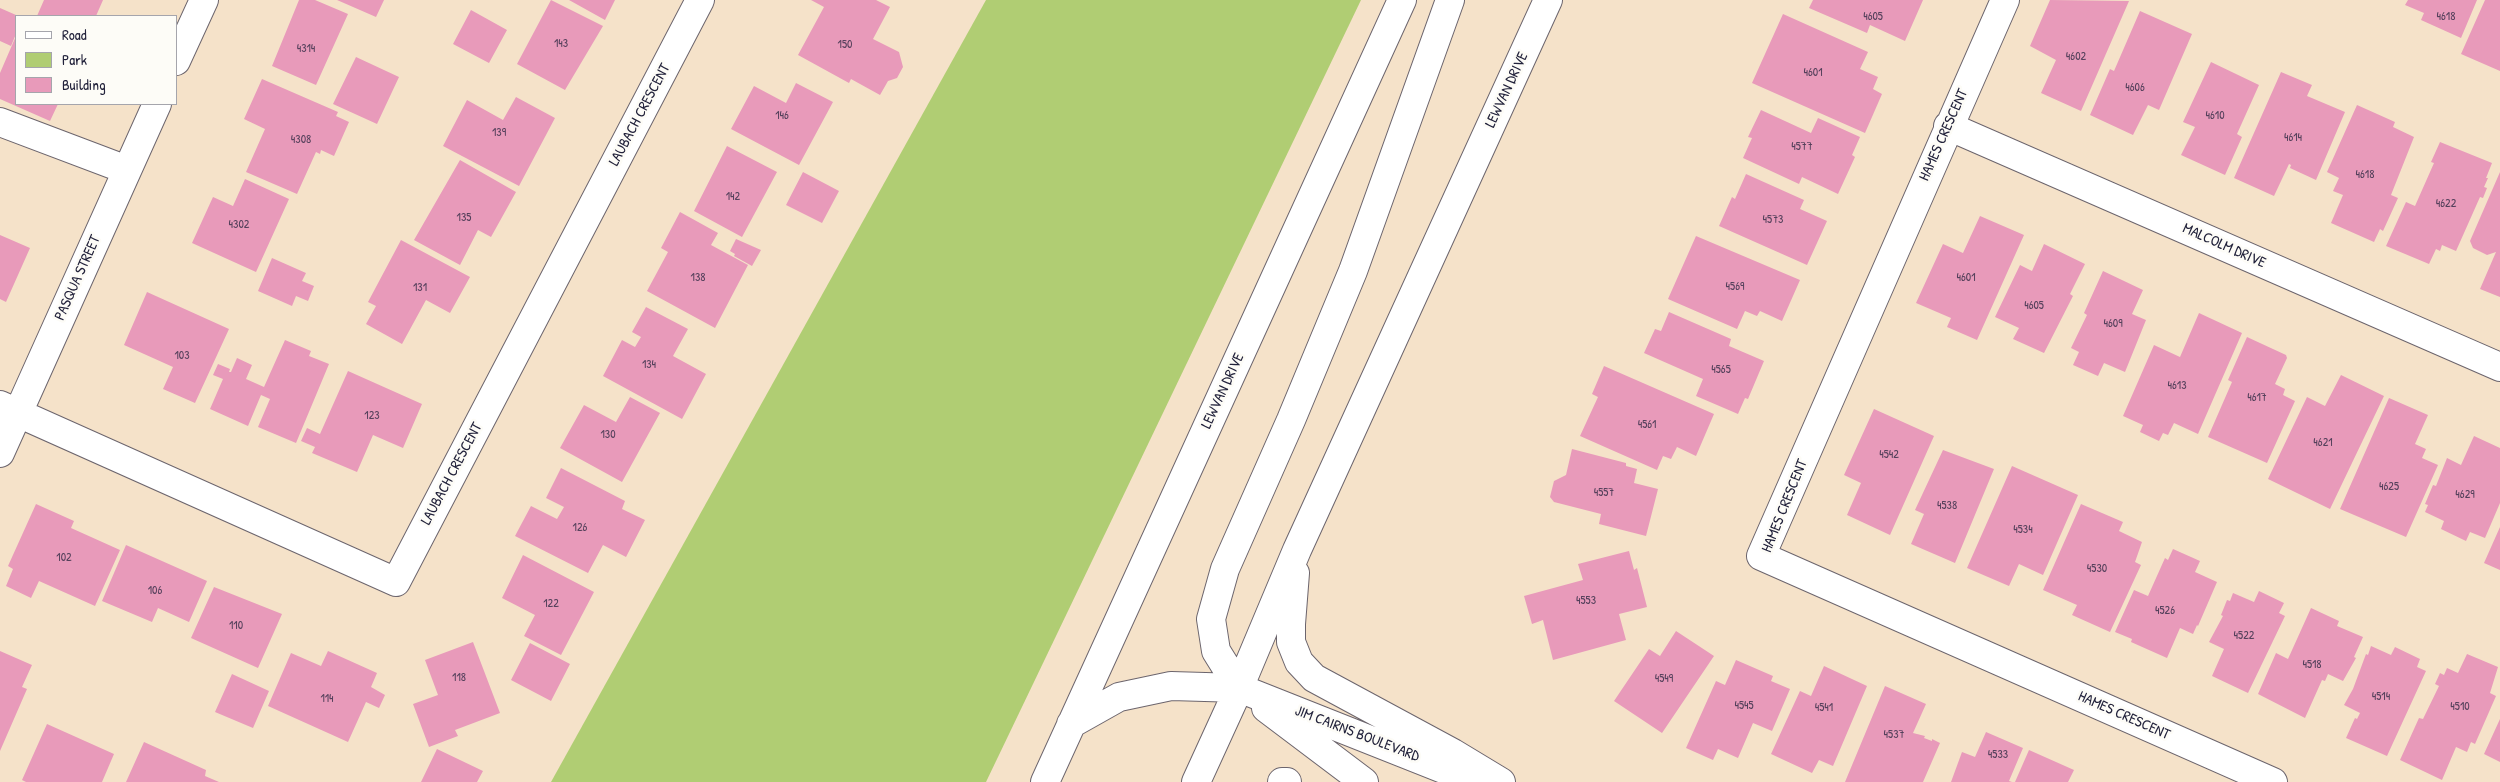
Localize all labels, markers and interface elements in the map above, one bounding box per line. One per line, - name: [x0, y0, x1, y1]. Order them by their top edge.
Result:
- house number: 4605: [1863, 10, 1883, 24]
- house number: 4618: [2437, 10, 2455, 24]
- legend: [15, 15, 178, 105]
- text: Road: [62, 24, 87, 45]
- house number: 143: [554, 37, 568, 51]
- house number: 150: [838, 38, 852, 52]
- house number: 4314: [297, 42, 315, 56]
- text: Park: [62, 49, 87, 70]
- street label: LEWVAN DRIVE: [1482, 49, 1532, 131]
- house number: 4602: [2066, 50, 2086, 64]
- street label: LAUBACH CRESCENT: [605, 61, 675, 169]
- house number: 4601: [1803, 66, 1823, 80]
- text: Building: [62, 74, 106, 95]
- house number: 4606: [2125, 81, 2145, 95]
- street label: HAMES CRESCENT: [1916, 86, 1972, 184]
- house number: 146: [775, 109, 789, 123]
- house number: 4610: [2205, 109, 2225, 123]
- house number: 139: [492, 126, 506, 140]
- house number: 4614: [2284, 131, 2302, 145]
- house number: 4308: [291, 133, 311, 147]
- house number: 4577: [1791, 140, 1813, 154]
- house number: 4618: [2356, 168, 2374, 182]
- house number: 142: [726, 190, 740, 204]
- house number: 4622: [2436, 197, 2456, 211]
- house number: 135: [457, 211, 471, 225]
- house number: 4573: [1763, 213, 1783, 227]
- house number: 4302: [229, 218, 249, 232]
- street label: MALCOLM DRIVE: [2180, 220, 2268, 272]
- street label: PASQUA STREET: [51, 233, 105, 323]
- house number: 138: [691, 271, 705, 285]
- house number: 4601: [1956, 271, 1976, 285]
- house number: 4569: [1726, 280, 1744, 294]
- house number: 131: [413, 281, 427, 295]
- house number: 4605: [2024, 299, 2044, 313]
- house number: 4609: [2103, 317, 2123, 331]
- house number: 103: [174, 349, 190, 363]
- street label: LEWVAN DRIVE: [1198, 350, 1248, 432]
- house number: 134: [642, 358, 656, 372]
- house number: 4565: [1711, 363, 1731, 377]
- house number: 4613: [2167, 379, 2187, 393]
- house number: 4617: [2247, 391, 2267, 405]
- house number: 123: [364, 409, 380, 423]
- house number: 4561: [1638, 418, 1656, 432]
- street label: LAUBACH CRESCENT: [417, 420, 487, 528]
- house number: 130: [600, 428, 616, 442]
- house number: 4621: [2313, 436, 2333, 450]
- house number: 4542: [1879, 448, 1899, 462]
- street label: HAMES CRESCENT: [1758, 457, 1812, 555]
- house number: 4625: [2379, 480, 2399, 494]
- house number: 4557: [1594, 486, 1614, 500]
- house number: 4629: [2455, 488, 2475, 502]
- house number: 4538: [1937, 499, 1957, 513]
- house number: 126: [573, 521, 587, 535]
- house number: 4534: [2013, 523, 2033, 537]
- house number: 102: [56, 551, 72, 565]
- house number: 4530: [2087, 562, 2107, 576]
- house number: 106: [148, 584, 162, 598]
- house number: 4553: [1576, 594, 1596, 608]
- house number: 122: [543, 597, 559, 611]
- house number: 4526: [2155, 604, 2175, 618]
- house number: 110: [229, 619, 243, 633]
- house number: 4522: [2234, 629, 2254, 643]
- house number: 4518: [2302, 658, 2322, 672]
- house number: 118: [452, 671, 466, 685]
- house number: 4549: [1655, 672, 1673, 686]
- street label: HAMES CRESCENT: [2075, 688, 2173, 744]
- house number: 4514: [2372, 690, 2390, 704]
- house number: 114: [320, 692, 334, 706]
- house number: 4545: [1734, 699, 1754, 713]
- house number: 4510: [2450, 700, 2470, 714]
- house number: 4541: [1815, 701, 1833, 715]
- street label: JIM CAIRNS BOULEVARD: [1292, 702, 1422, 766]
- house number: 4537: [1884, 728, 1904, 742]
- house number: 4533: [1988, 748, 2008, 762]

